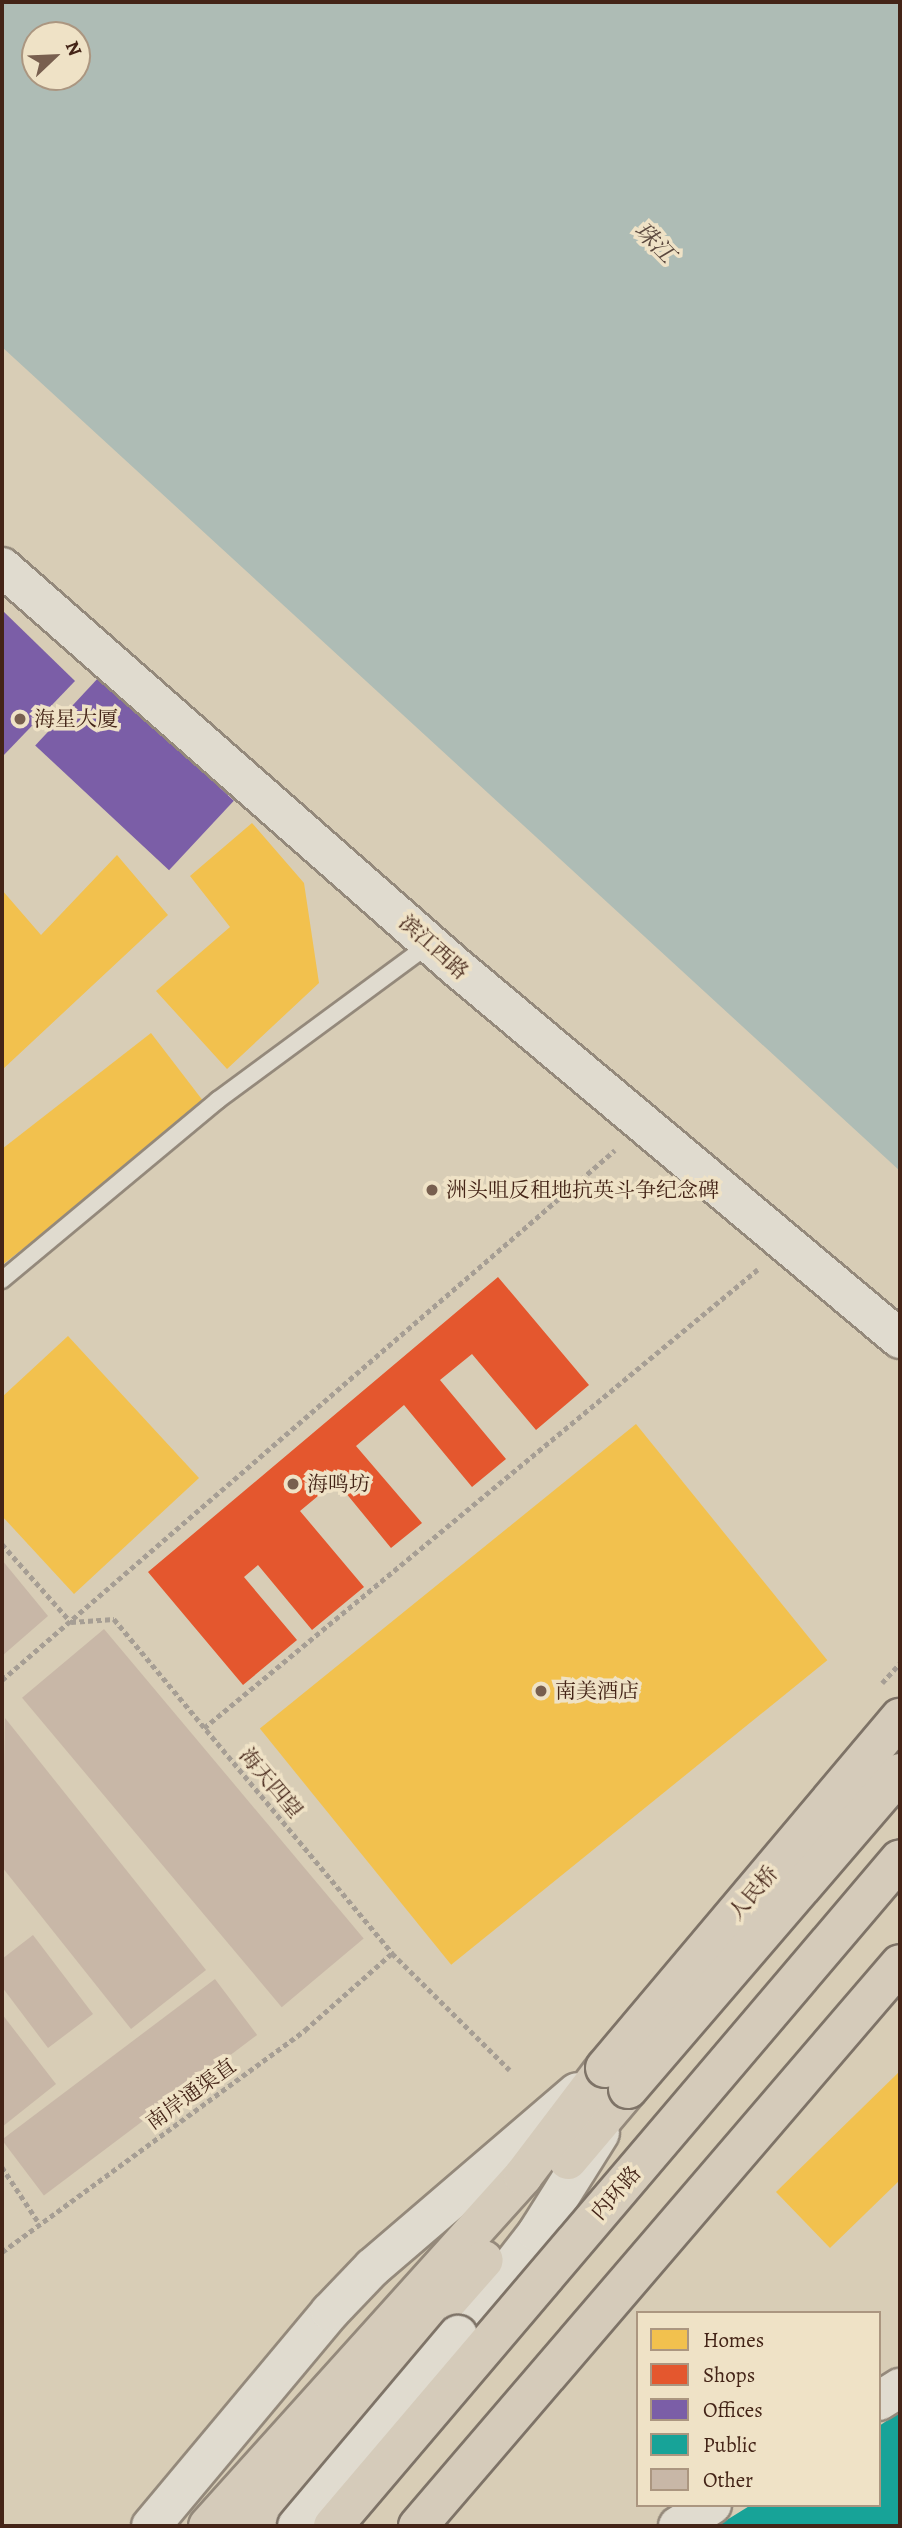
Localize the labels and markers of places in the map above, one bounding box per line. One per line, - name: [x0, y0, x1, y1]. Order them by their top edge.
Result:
- place label: 海星大厦: [34, 706, 118, 732]
- marker: 海星大厦: [12, 711, 28, 727]
- place label: 洲头咀反租地抗英斗争纪念碑: [446, 1177, 719, 1203]
- marker: 洲头咀反租地抗英斗争纪念碑: [424, 1182, 440, 1198]
- place label: 海鸣坊: [307, 1471, 370, 1497]
- marker: 海鸣坊: [285, 1476, 301, 1492]
- place label: 南美酒店: [555, 1678, 639, 1704]
- marker: 南美酒店: [533, 1683, 549, 1699]

